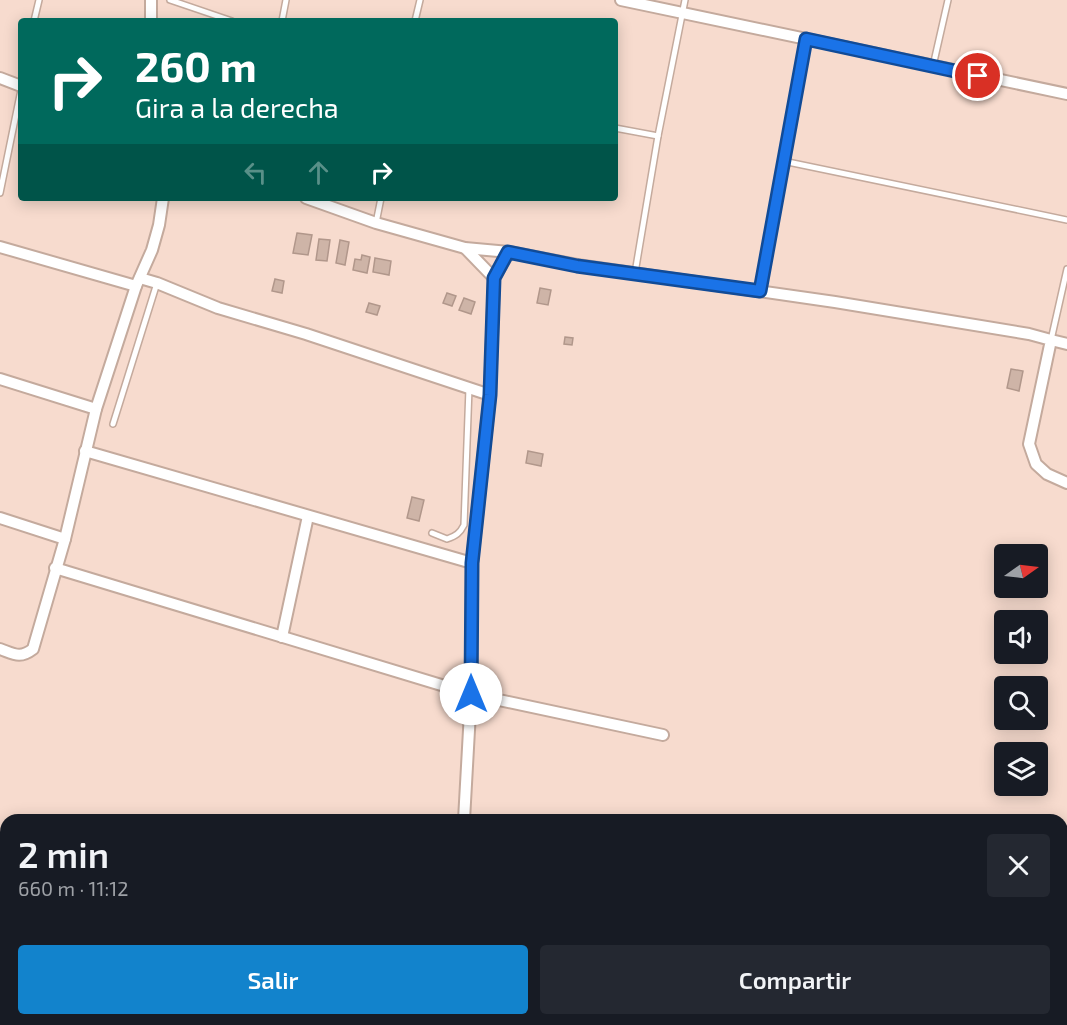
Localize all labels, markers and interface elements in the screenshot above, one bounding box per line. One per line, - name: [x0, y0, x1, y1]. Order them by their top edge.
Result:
- text: 260 m: [135, 40, 257, 90]
- icon: right: [36, 42, 114, 120]
- pin: [952, 50, 1003, 101]
- icon: arrive: [961, 59, 994, 92]
- text: Gira a la derecha: [135, 91, 339, 123]
- icon: left: [239, 156, 272, 189]
- icon: ahead: [302, 156, 335, 189]
- icon: right: [365, 156, 398, 189]
- north arrow: [994, 544, 1048, 598]
- map controls: [994, 544, 1048, 796]
- button: sound: [994, 610, 1048, 664]
- position arrow: [439, 662, 503, 726]
- button: search: [994, 676, 1048, 730]
- button: layers: [994, 742, 1048, 796]
- text: 2 min: [18, 832, 109, 875]
- button: close: [987, 834, 1050, 897]
- text: 660 m · 11:12: [18, 876, 128, 900]
- button: Salir: [18, 945, 528, 1014]
- button: Compartir: [540, 945, 1050, 1014]

